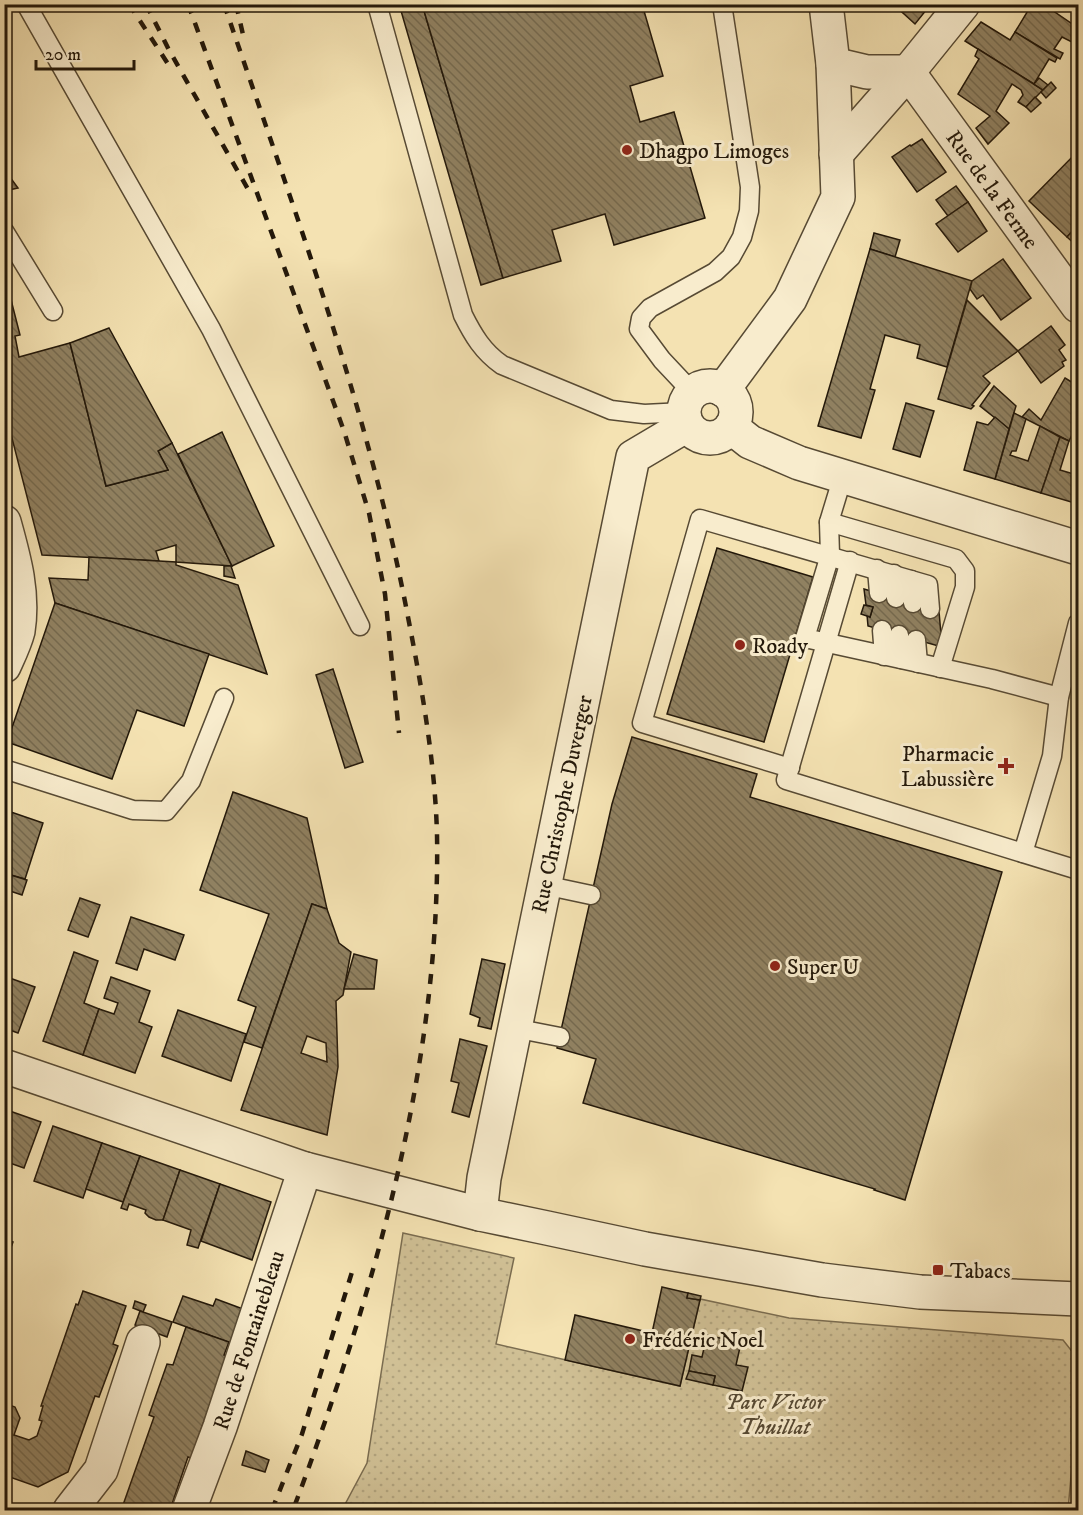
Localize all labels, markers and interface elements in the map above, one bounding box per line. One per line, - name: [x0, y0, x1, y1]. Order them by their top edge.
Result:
- scale bar: [36, 33, 134, 71]
- text: 20 m: [45, 44, 81, 66]
- street label: Rue de la Ferme: [940, 125, 1044, 255]
- place label: Dhagpo Limoges: [639, 138, 789, 165]
- marker: Dhagpo Limoges: [620, 143, 634, 157]
- place label: Roady: [752, 633, 808, 660]
- marker: Roady: [733, 638, 747, 652]
- street label: Rue Christophe Duverger: [526, 692, 599, 916]
- place label: Pharmacie Labussière: [901, 741, 994, 793]
- marker: Pharmacie Labussière: [999, 759, 1013, 773]
- place label: Super U: [787, 954, 859, 981]
- marker: Super U: [768, 959, 782, 973]
- street label: Rue de Fontainebleau: [208, 1247, 291, 1434]
- place label: Tabacs: [950, 1258, 1011, 1285]
- marker: Tabacs: [931, 1263, 945, 1277]
- place label: Frédéric Noel: [642, 1327, 764, 1354]
- marker: Frédéric Noel: [623, 1332, 637, 1346]
- park label: Parc Victor Thuillat: [726, 1389, 827, 1441]

